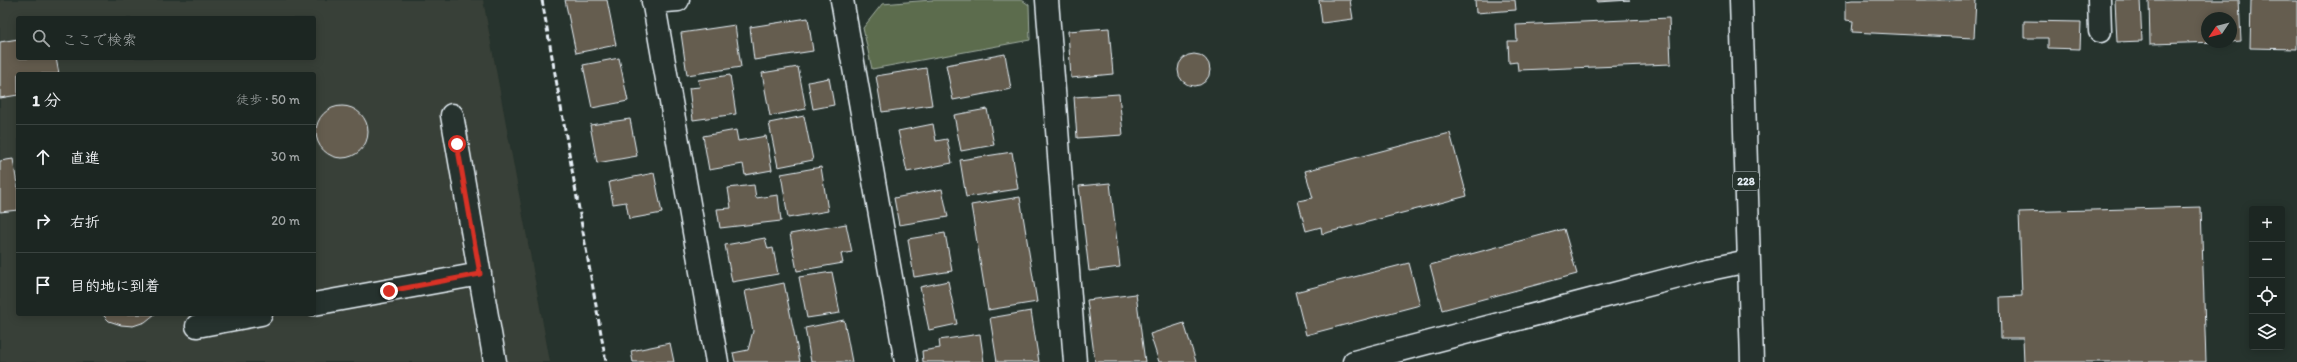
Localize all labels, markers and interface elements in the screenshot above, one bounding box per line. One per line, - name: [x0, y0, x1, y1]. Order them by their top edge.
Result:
- north arrow: [2201, 12, 2237, 48]
- search box: [16, 16, 316, 60]
- icon: search: [30, 27, 52, 49]
- text: ここで検索: [62, 31, 137, 49]
- text: 1 分: [32, 90, 61, 110]
- text: 徒歩 · 50 m: [236, 92, 300, 107]
- route start: [448, 135, 466, 153]
- icon: ahead: [32, 146, 54, 168]
- text: 直進: [70, 149, 100, 167]
- text: 30 m: [271, 149, 300, 164]
- road number: 228: [1733, 172, 1759, 190]
- map controls: [2249, 206, 2285, 350]
- button: +: [2249, 206, 2285, 242]
- icon: right: [32, 210, 54, 232]
- text: 右折: [70, 213, 100, 231]
- text: 20 m: [271, 213, 300, 228]
- button: −: [2249, 242, 2285, 278]
- icon: arrive: [32, 274, 54, 296]
- text: 目的地に到着: [70, 277, 160, 295]
- button: locate: [2249, 278, 2285, 314]
- route end: [380, 282, 398, 300]
- button: layers: [2249, 314, 2285, 350]

